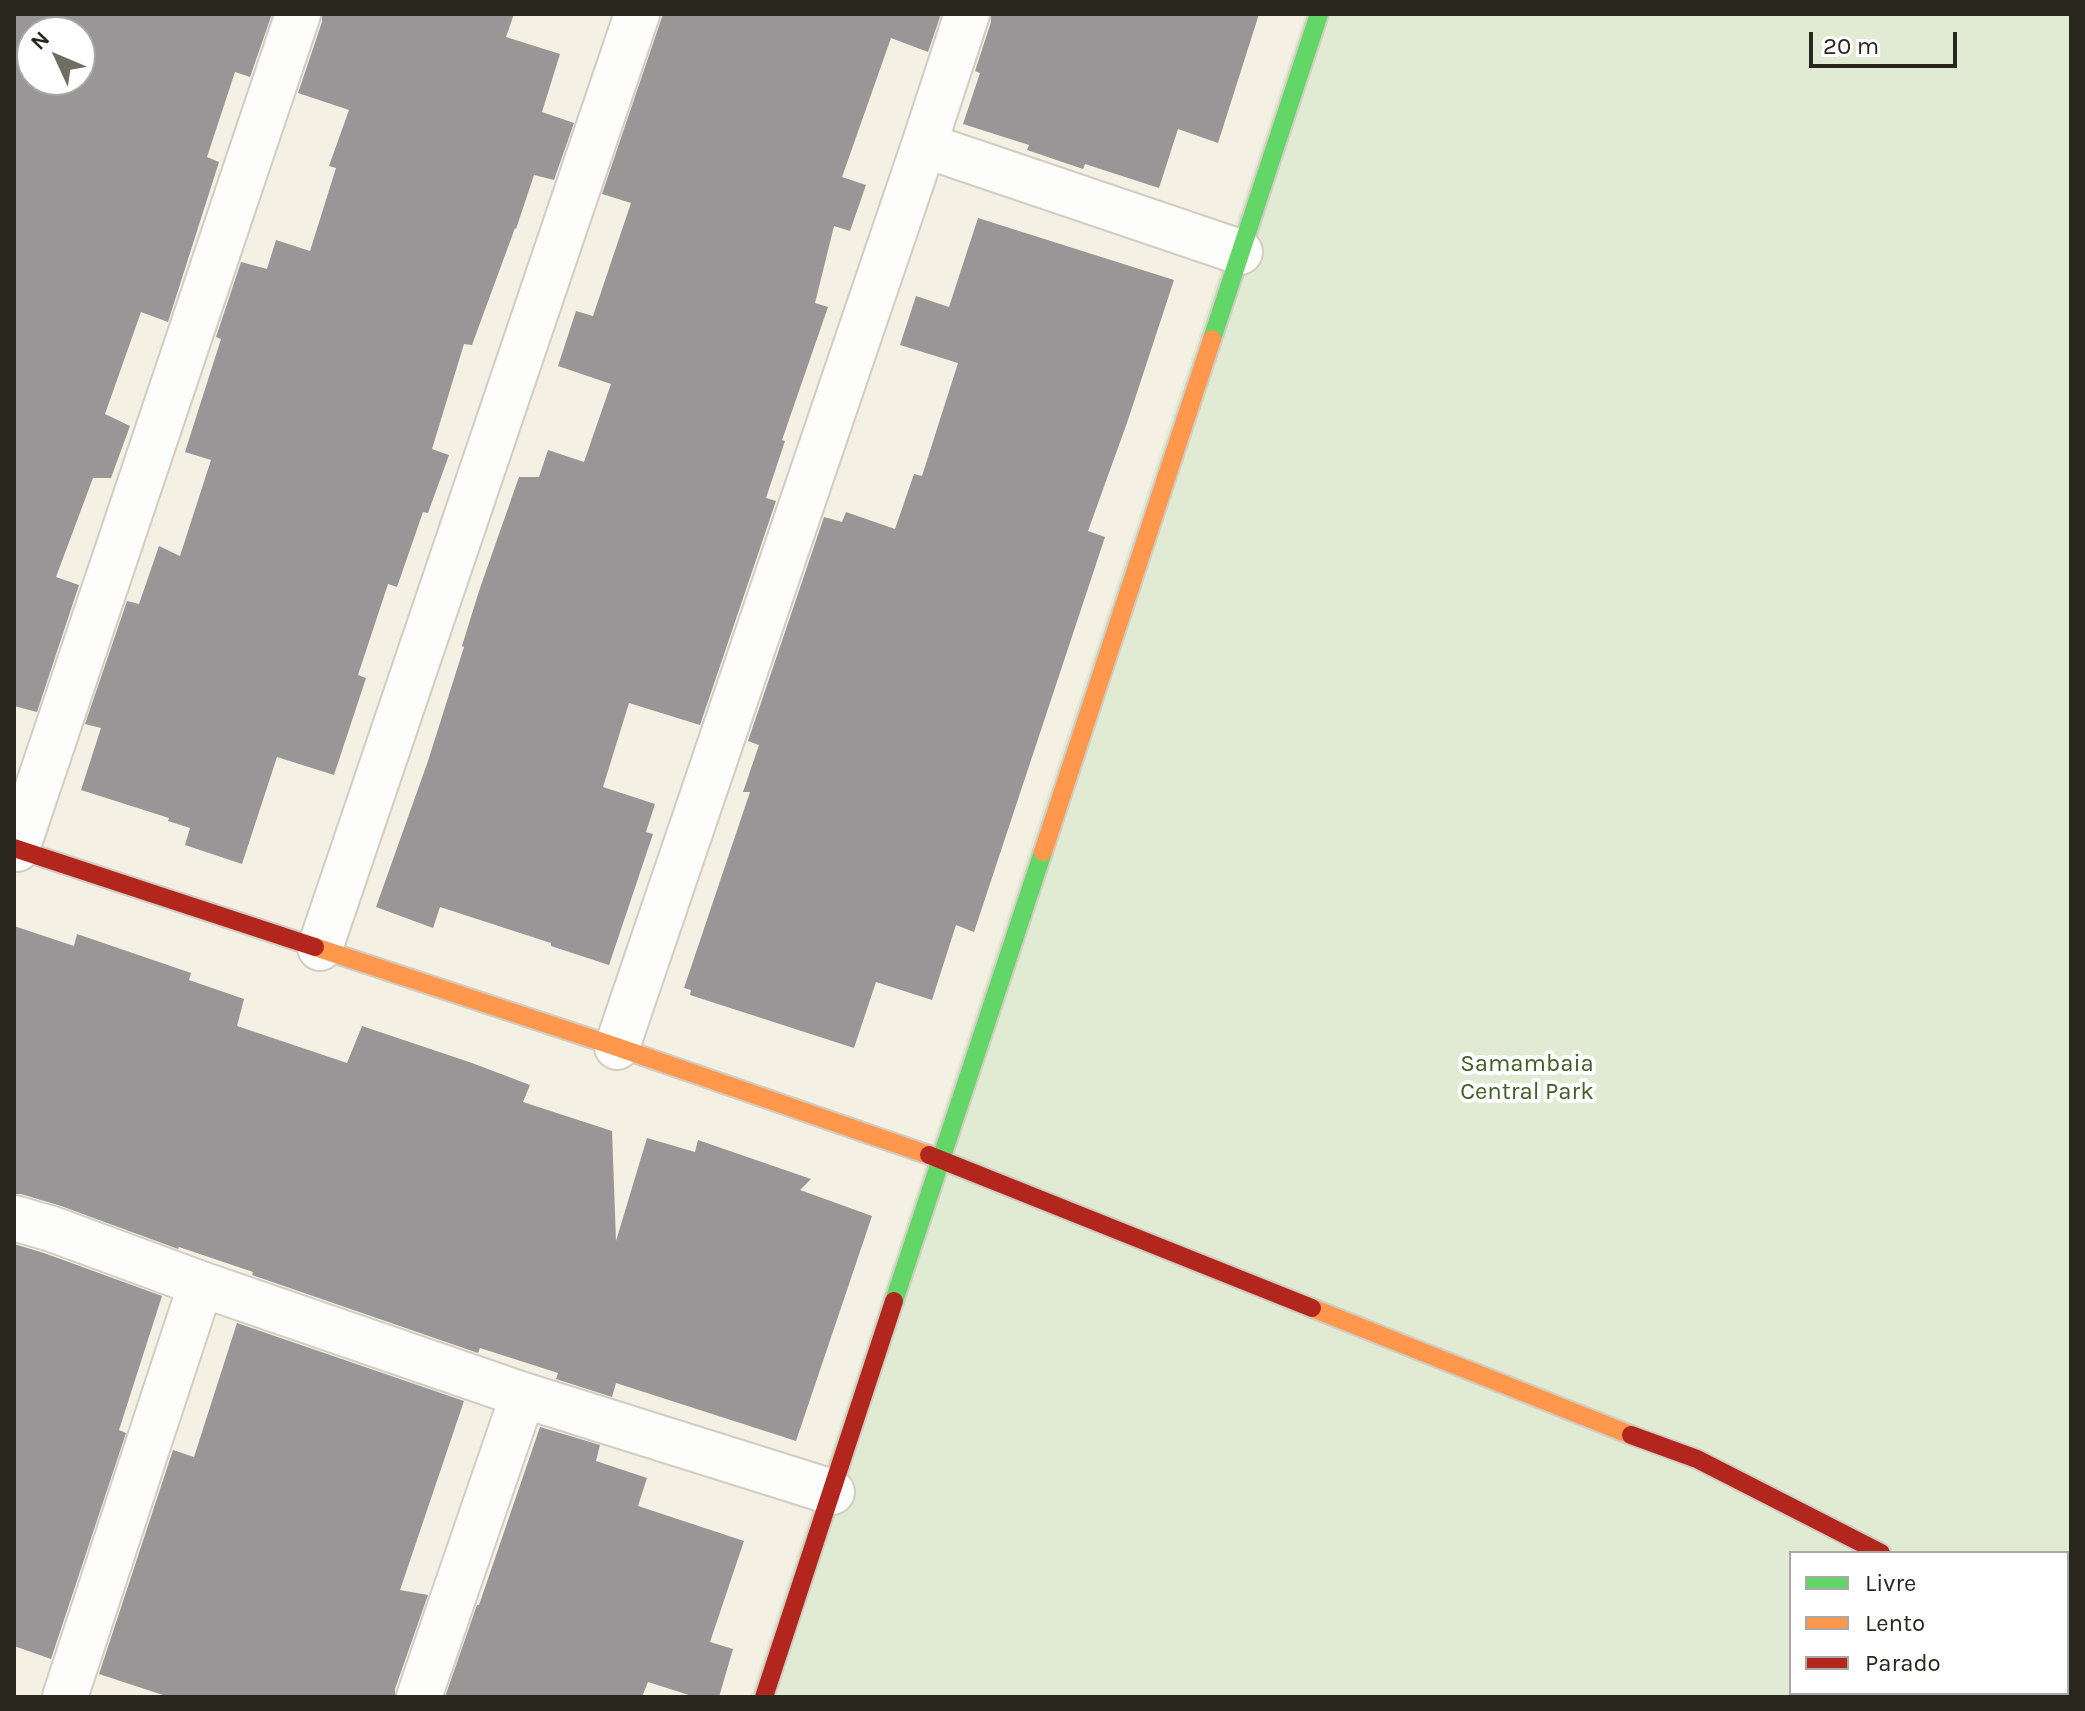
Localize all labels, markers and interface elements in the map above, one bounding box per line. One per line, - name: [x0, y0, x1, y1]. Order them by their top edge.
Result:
- north arrow: [16, 16, 96, 96]
- scale bar: [1813, 16, 1961, 66]
- text: N: [25, 26, 55, 55]
- text: 20 m: [1823, 32, 1879, 60]
- park label: Samambaia Central Park: [1460, 1050, 1594, 1106]
- legend: [1789, 1551, 2069, 1695]
- text: Livre: [1865, 1569, 1916, 1597]
- text: Lento: [1865, 1609, 1925, 1637]
- text: Parado: [1865, 1649, 1941, 1677]

